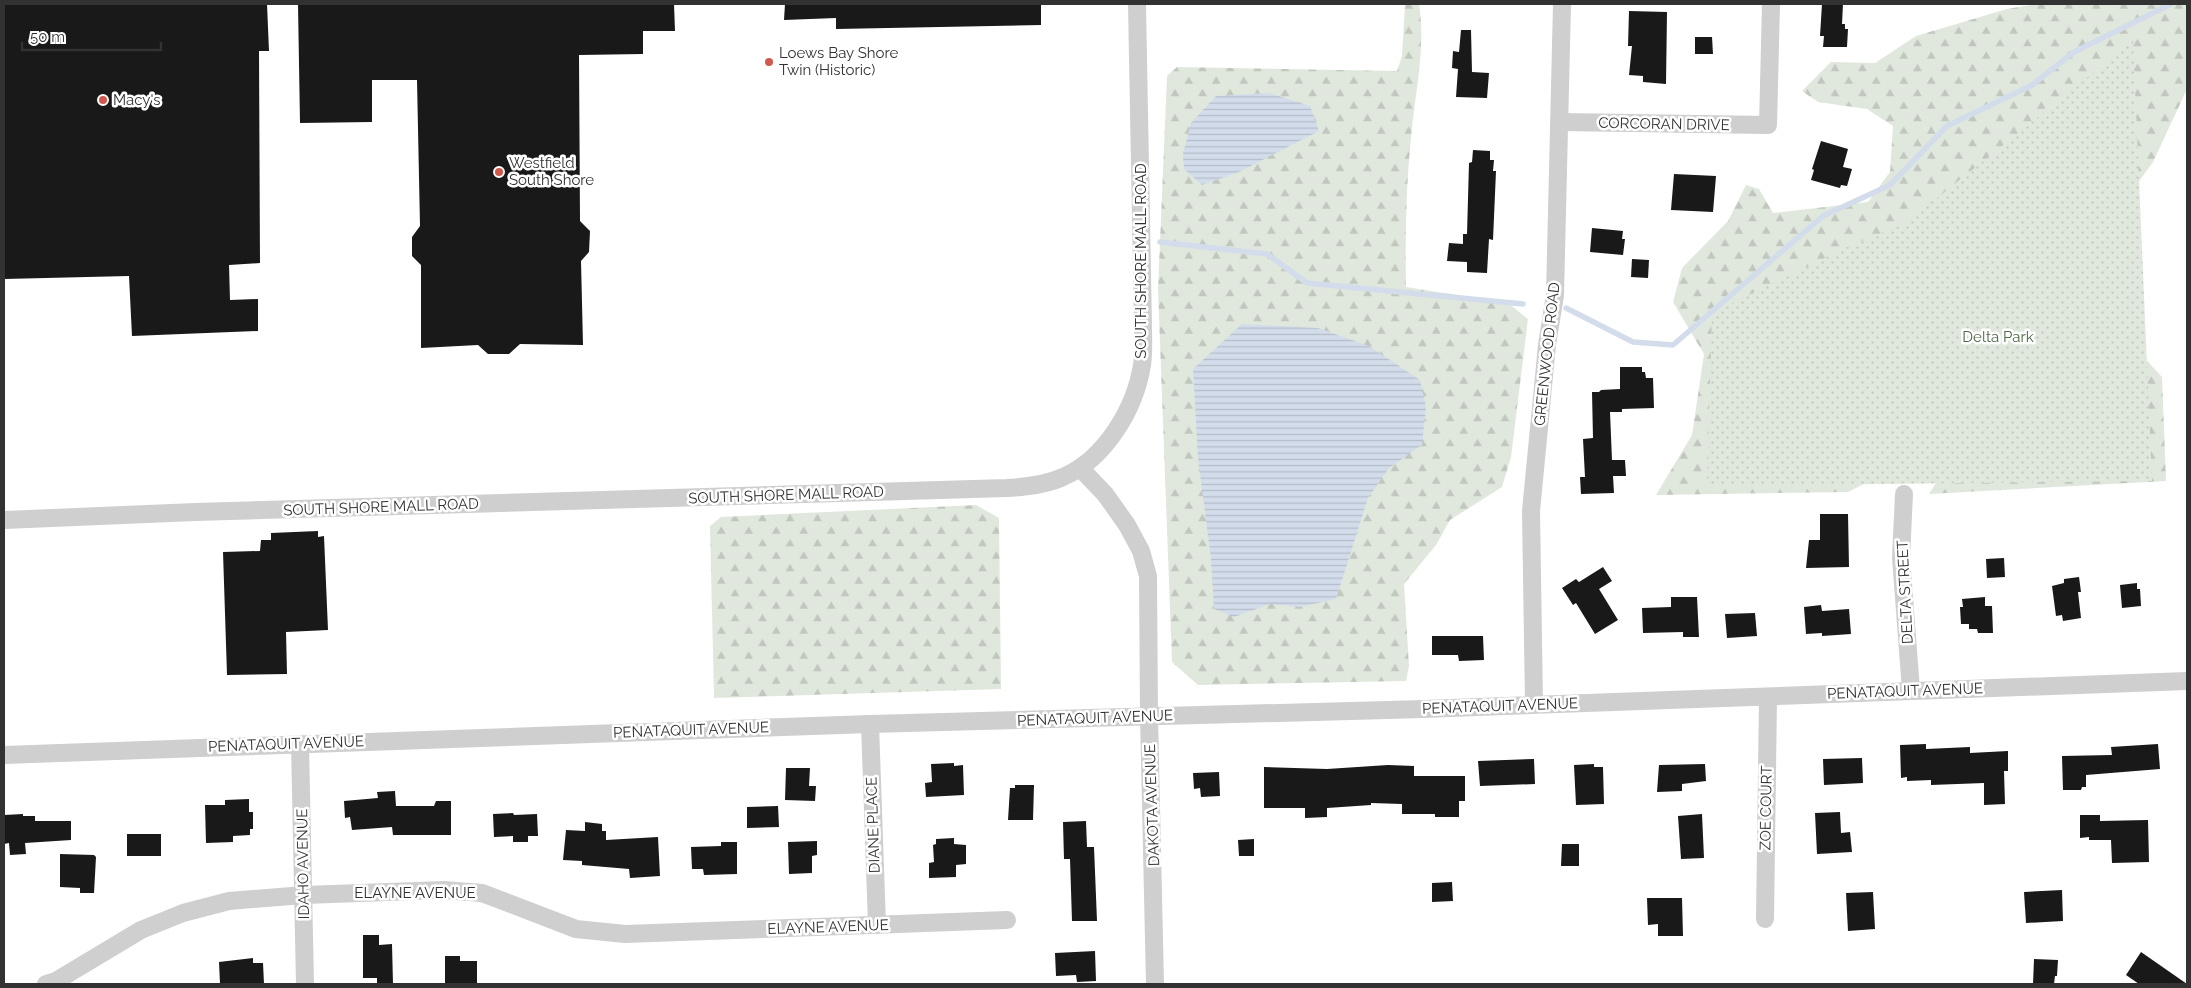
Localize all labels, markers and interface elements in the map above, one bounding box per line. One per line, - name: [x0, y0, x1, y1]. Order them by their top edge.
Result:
- scale bar: [22, 20, 161, 52]
- text: 50 m: [30, 28, 65, 46]
- place label: Loews Bay Shore Twin (Historic): [779, 44, 898, 79]
- marker: Loews Bay Shore Twin (Historic): [763, 56, 775, 68]
- place label: Macy's: [113, 91, 161, 109]
- marker: Macy's: [97, 94, 109, 106]
- street label: CORCORAN DRIVE: [1598, 114, 1730, 134]
- place label: Westfield South Shore: [509, 154, 594, 189]
- street label: SOUTH SHORE MALL ROAD: [1132, 163, 1150, 359]
- marker: Westfield South Shore: [493, 166, 505, 178]
- street label: GREENWOOD ROAD: [1531, 281, 1564, 427]
- park label: Delta Park: [1962, 328, 2034, 346]
- street label: SOUTH SHORE MALL ROAD: [688, 483, 884, 507]
- street label: SOUTH SHORE MALL ROAD: [283, 495, 479, 519]
- street label: DELTA STREET: [1893, 540, 1917, 644]
- street label: PENATAQUIT AVENUE: [1827, 679, 1983, 703]
- street label: PENATAQUIT AVENUE: [1422, 694, 1578, 718]
- street label: PENATAQUIT AVENUE: [1017, 706, 1173, 730]
- street label: PENATAQUIT AVENUE: [613, 718, 769, 742]
- street label: PENATAQUIT AVENUE: [208, 732, 364, 756]
- street label: DAKOTA AVENUE: [1141, 744, 1163, 866]
- street label: ZOE COURT: [1756, 765, 1776, 851]
- street label: DIANE PLACE: [862, 777, 884, 873]
- street label: IDAHO AVENUE: [293, 809, 313, 919]
- street label: ELAYNE AVENUE: [354, 884, 476, 902]
- street label: ELAYNE AVENUE: [767, 916, 889, 938]

